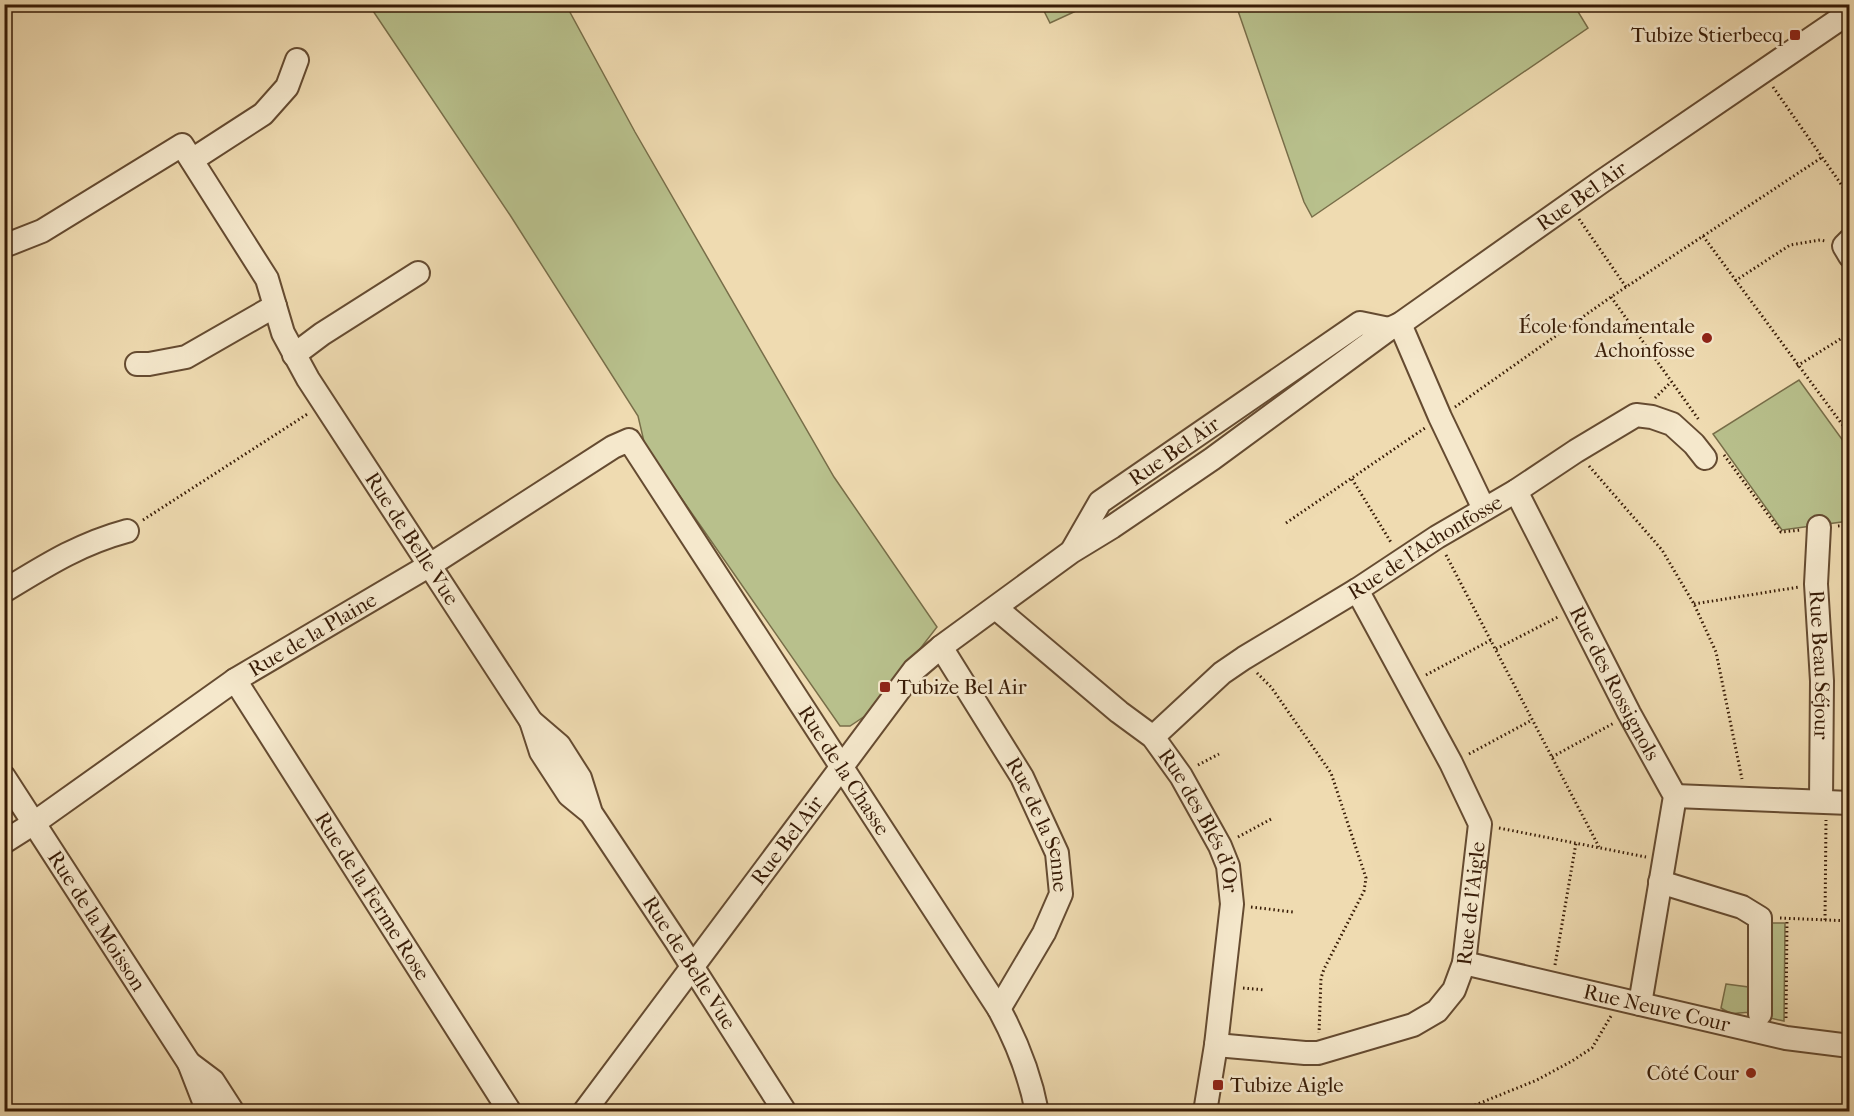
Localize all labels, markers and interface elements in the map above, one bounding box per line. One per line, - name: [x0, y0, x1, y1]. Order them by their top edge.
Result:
- place label: Tubize Stierbecq: [1631, 23, 1784, 47]
- marker: Tubize Stierbecq: [1788, 28, 1802, 42]
- street label: Rue Bel Air: [1532, 156, 1631, 236]
- place label: École fondamentale Achonfosse: [1519, 314, 1695, 362]
- marker: École fondamentale Achonfosse: [1700, 331, 1714, 345]
- street label: Rue Bel Air: [1124, 411, 1224, 491]
- street label: Rue de Belle Vue: [360, 468, 464, 610]
- street label: Rue de l'Achonfosse: [1344, 490, 1506, 605]
- street label: Rue de la Plaine: [244, 587, 381, 682]
- street label: Rue Beau Séjour: [1804, 589, 1834, 740]
- street label: Rue des Rossignols: [1565, 602, 1665, 765]
- place label: Tubize Bel Air: [897, 675, 1027, 699]
- marker: Tubize Bel Air: [878, 680, 892, 694]
- street label: Rue de la Chasse: [793, 701, 895, 840]
- street label: Rue des Blés d'Or: [1153, 744, 1243, 894]
- street label: Rue de la Senne: [1001, 753, 1073, 893]
- street label: Rue Bel Air: [746, 791, 828, 889]
- street label: Rue de la Ferme Rose: [310, 807, 435, 984]
- street label: Rue de l'Aigle: [1452, 840, 1490, 967]
- street label: Rue de la Moisson: [43, 846, 151, 995]
- street label: Rue de Belle Vue: [638, 891, 741, 1034]
- street label: Rue Neuve Cour: [1581, 979, 1733, 1037]
- place label: Côté Cour: [1647, 1061, 1739, 1085]
- marker: Côté Cour: [1744, 1066, 1758, 1080]
- place label: Tubize Aigle: [1230, 1073, 1344, 1097]
- marker: Tubize Aigle: [1211, 1078, 1225, 1092]

